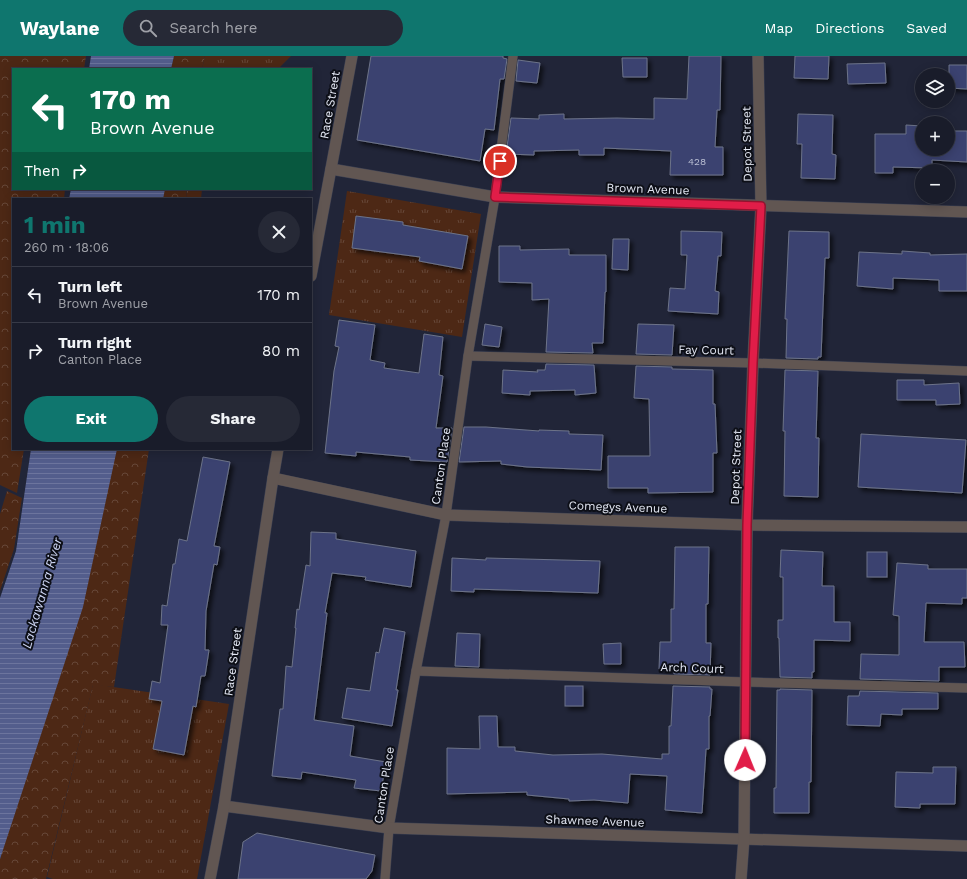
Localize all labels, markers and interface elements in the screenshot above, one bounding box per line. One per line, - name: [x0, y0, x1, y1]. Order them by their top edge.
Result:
- search box: [123, 10, 403, 46]
- text: Waylane: [20, 17, 99, 40]
- icon: search: [137, 17, 159, 39]
- text: Search here: [169, 19, 257, 37]
- text: Map: [765, 20, 793, 36]
- text: Directions: [815, 20, 884, 36]
- text: Saved: [906, 20, 947, 36]
- map controls: [915, 68, 955, 204]
- button: layers: [915, 68, 955, 108]
- street label: Race Street: [317, 70, 343, 140]
- text: 170 m: [90, 83, 171, 116]
- icon: left: [24, 84, 76, 136]
- street label: Depot Street: [739, 106, 755, 182]
- button: +: [915, 116, 955, 156]
- text: Brown Avenue: [90, 117, 215, 138]
- pin: [483, 144, 517, 178]
- icon: arrive: [489, 150, 511, 172]
- house number: 428: [688, 156, 706, 167]
- icon: right: [68, 160, 90, 182]
- text: Then: [24, 162, 60, 180]
- button: −: [915, 164, 955, 204]
- street label: Brown Avenue: [606, 181, 690, 197]
- text: 1 min: [24, 211, 86, 239]
- button: close: [258, 211, 300, 253]
- text: 260 m · 18:06: [24, 240, 109, 255]
- text: Turn left: [58, 278, 122, 296]
- icon: left: [24, 284, 46, 306]
- text: 170 m: [257, 286, 300, 304]
- text: Brown Avenue: [58, 296, 148, 311]
- text: Turn right: [58, 334, 131, 352]
- icon: right: [24, 340, 46, 362]
- text: 80 m: [262, 342, 300, 360]
- street label: Fay Court: [678, 343, 734, 357]
- text: Canton Place: [58, 352, 142, 367]
- button: Exit: [24, 396, 158, 442]
- button: Share: [166, 396, 300, 442]
- street label: Canton Place: [429, 427, 453, 505]
- street label: Depot Street: [728, 429, 744, 505]
- street label: Comegys Avenue: [568, 498, 668, 516]
- water label: Lackawanna River: [19, 535, 65, 650]
- street label: Race Street: [221, 627, 245, 697]
- street label: Arch Court: [660, 660, 724, 676]
- position arrow: [724, 739, 766, 781]
- street label: Canton Place: [371, 746, 397, 824]
- street label: Shawnee Avenue: [545, 812, 645, 830]

